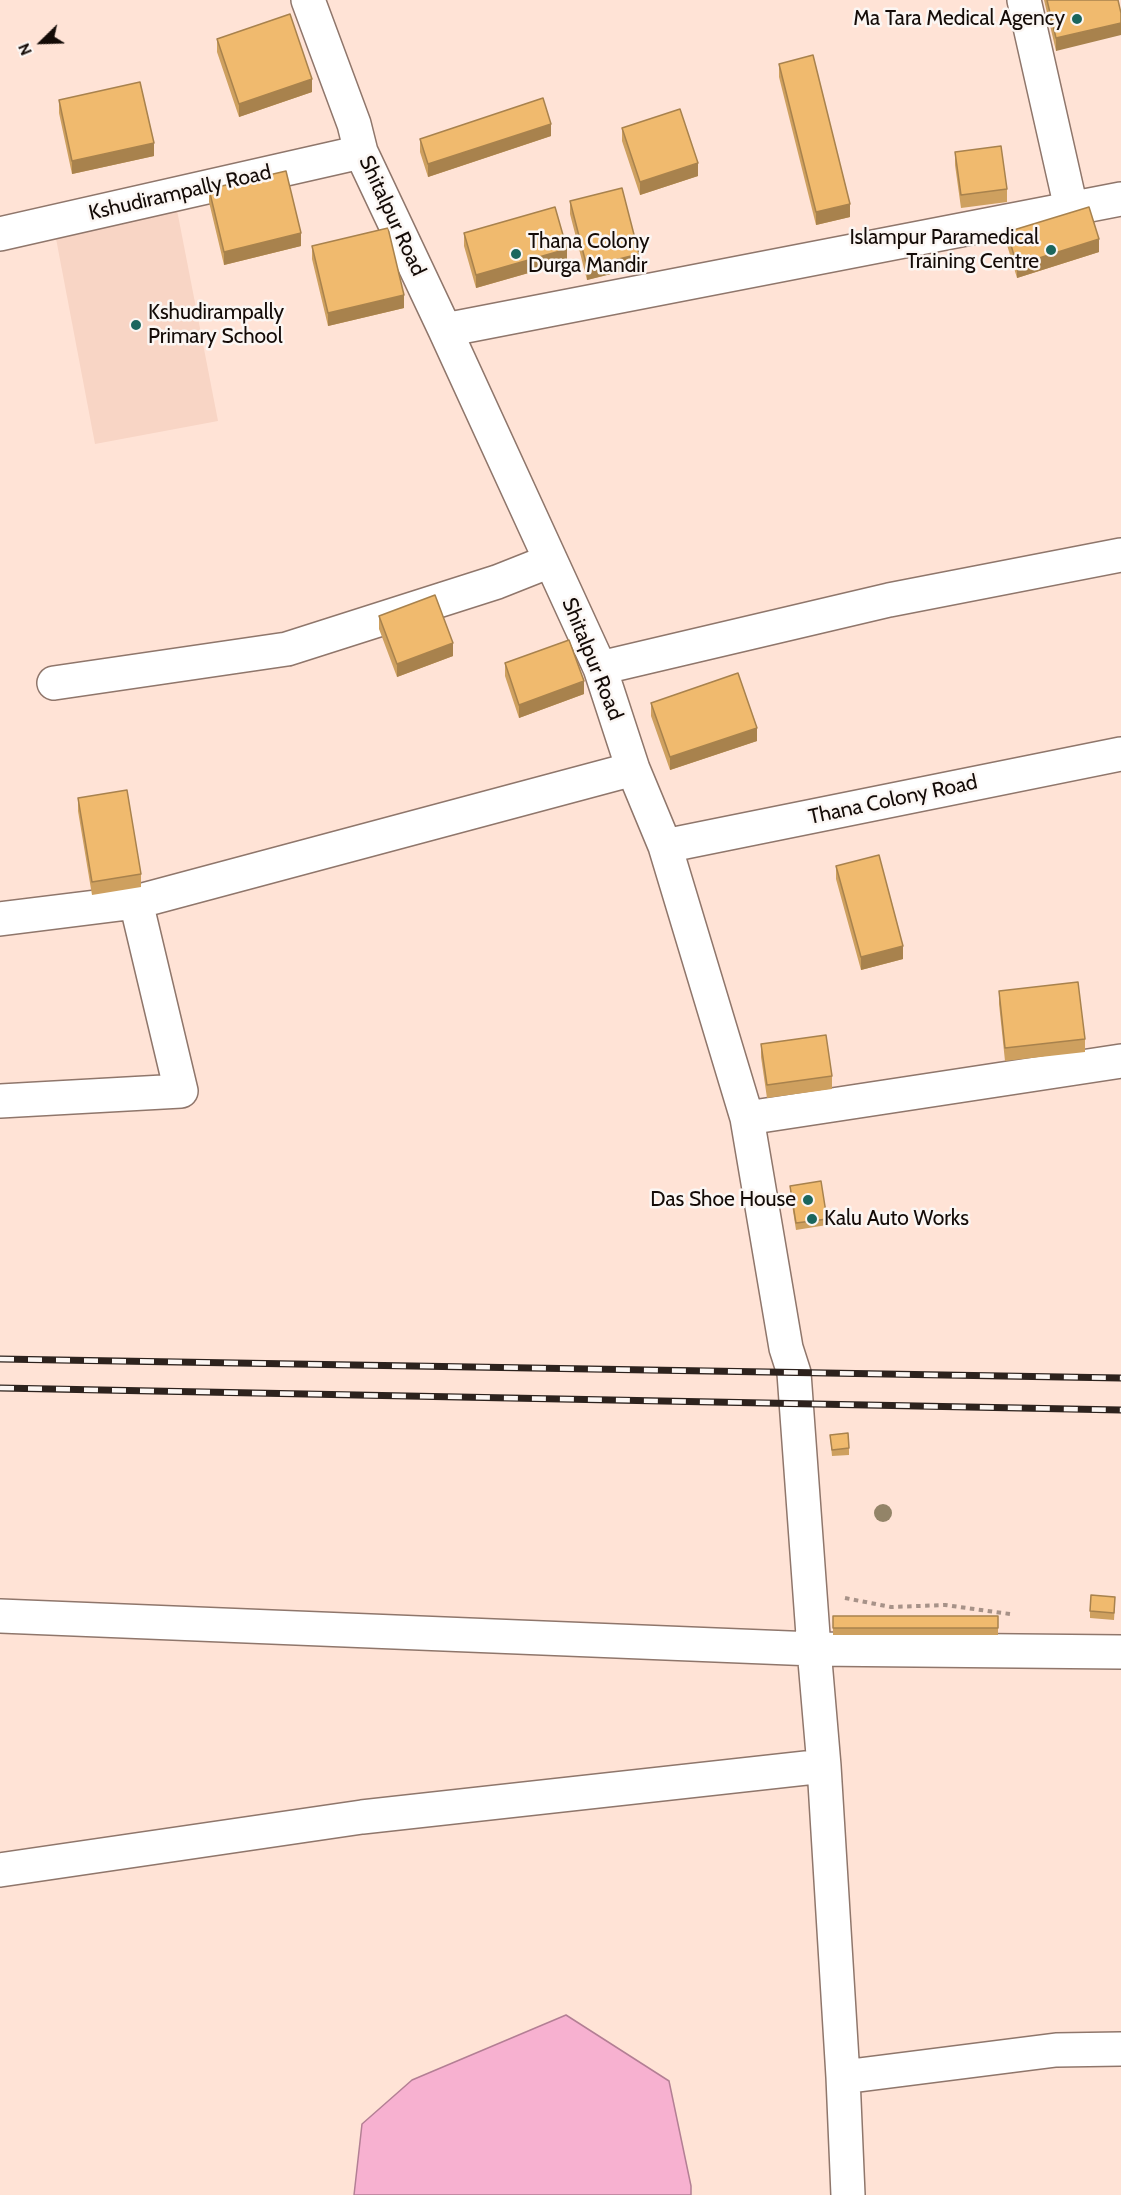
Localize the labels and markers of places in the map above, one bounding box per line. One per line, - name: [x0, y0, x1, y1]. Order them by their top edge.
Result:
- place label: Ma Tara Medical Agency: [853, 6, 1065, 32]
- marker: Ma Tara Medical Agency: [1070, 12, 1084, 26]
- place label: Islampur Paramedical Training Centre: [849, 225, 1039, 275]
- place label: Thana Colony Durga Mandir: [528, 229, 650, 279]
- marker: Islampur Paramedical Training Centre: [1044, 243, 1058, 257]
- marker: Thana Colony Durga Mandir: [509, 247, 523, 261]
- place label: Kshudirampally Primary School: [148, 300, 284, 350]
- marker: Kshudirampally Primary School: [129, 318, 143, 332]
- place label: Das Shoe House: [650, 1187, 796, 1213]
- marker: Das Shoe House: [801, 1193, 815, 1207]
- place label: Kalu Auto Works: [824, 1206, 969, 1232]
- marker: Kalu Auto Works: [805, 1212, 819, 1226]

